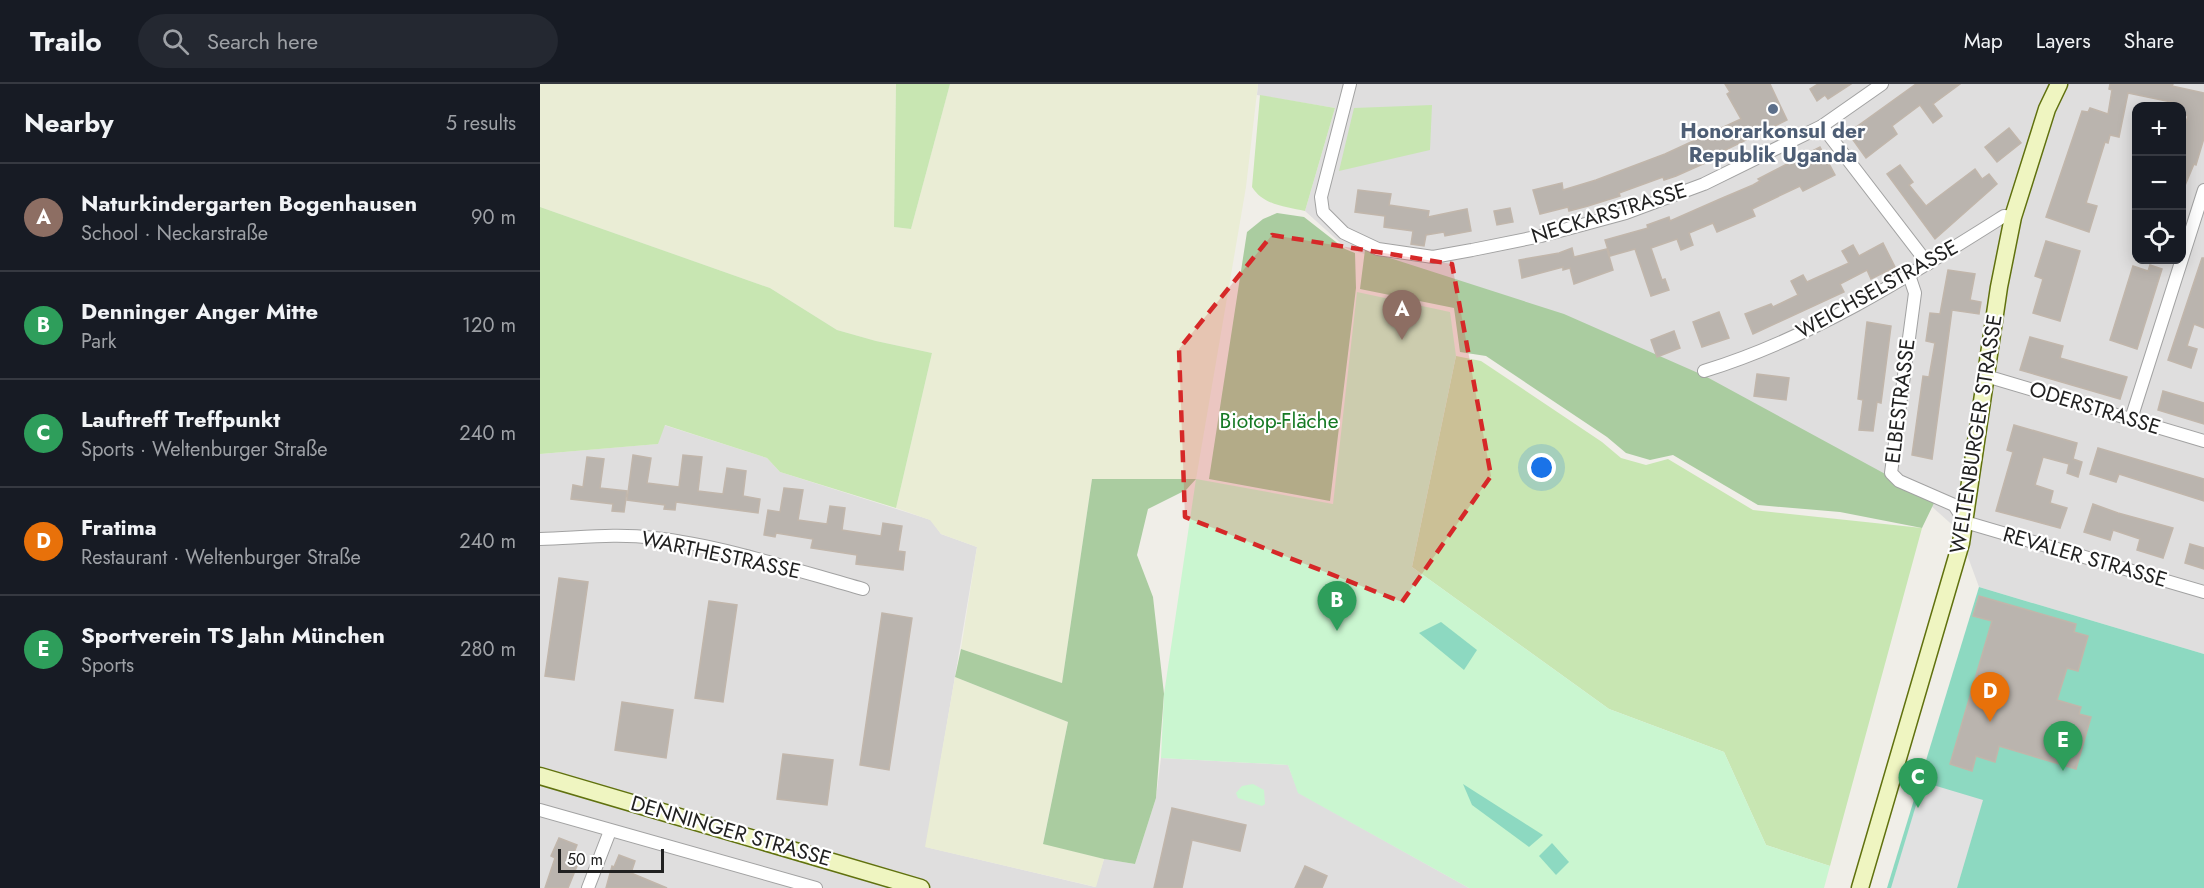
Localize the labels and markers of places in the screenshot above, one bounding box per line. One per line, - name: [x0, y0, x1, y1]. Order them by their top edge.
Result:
- marker: Honorarkonsul der Republik Uganda: [1766, 102, 1780, 116]
- place label: Honorarkonsul der Republik Uganda: [1680, 116, 1866, 170]
- pin: A: [1382, 290, 1422, 340]
- pin: B: [1318, 582, 1356, 631]
- pin: D: [1970, 672, 2010, 722]
- pin: E: [2044, 722, 2083, 771]
- pin: C: [1898, 758, 1938, 808]

